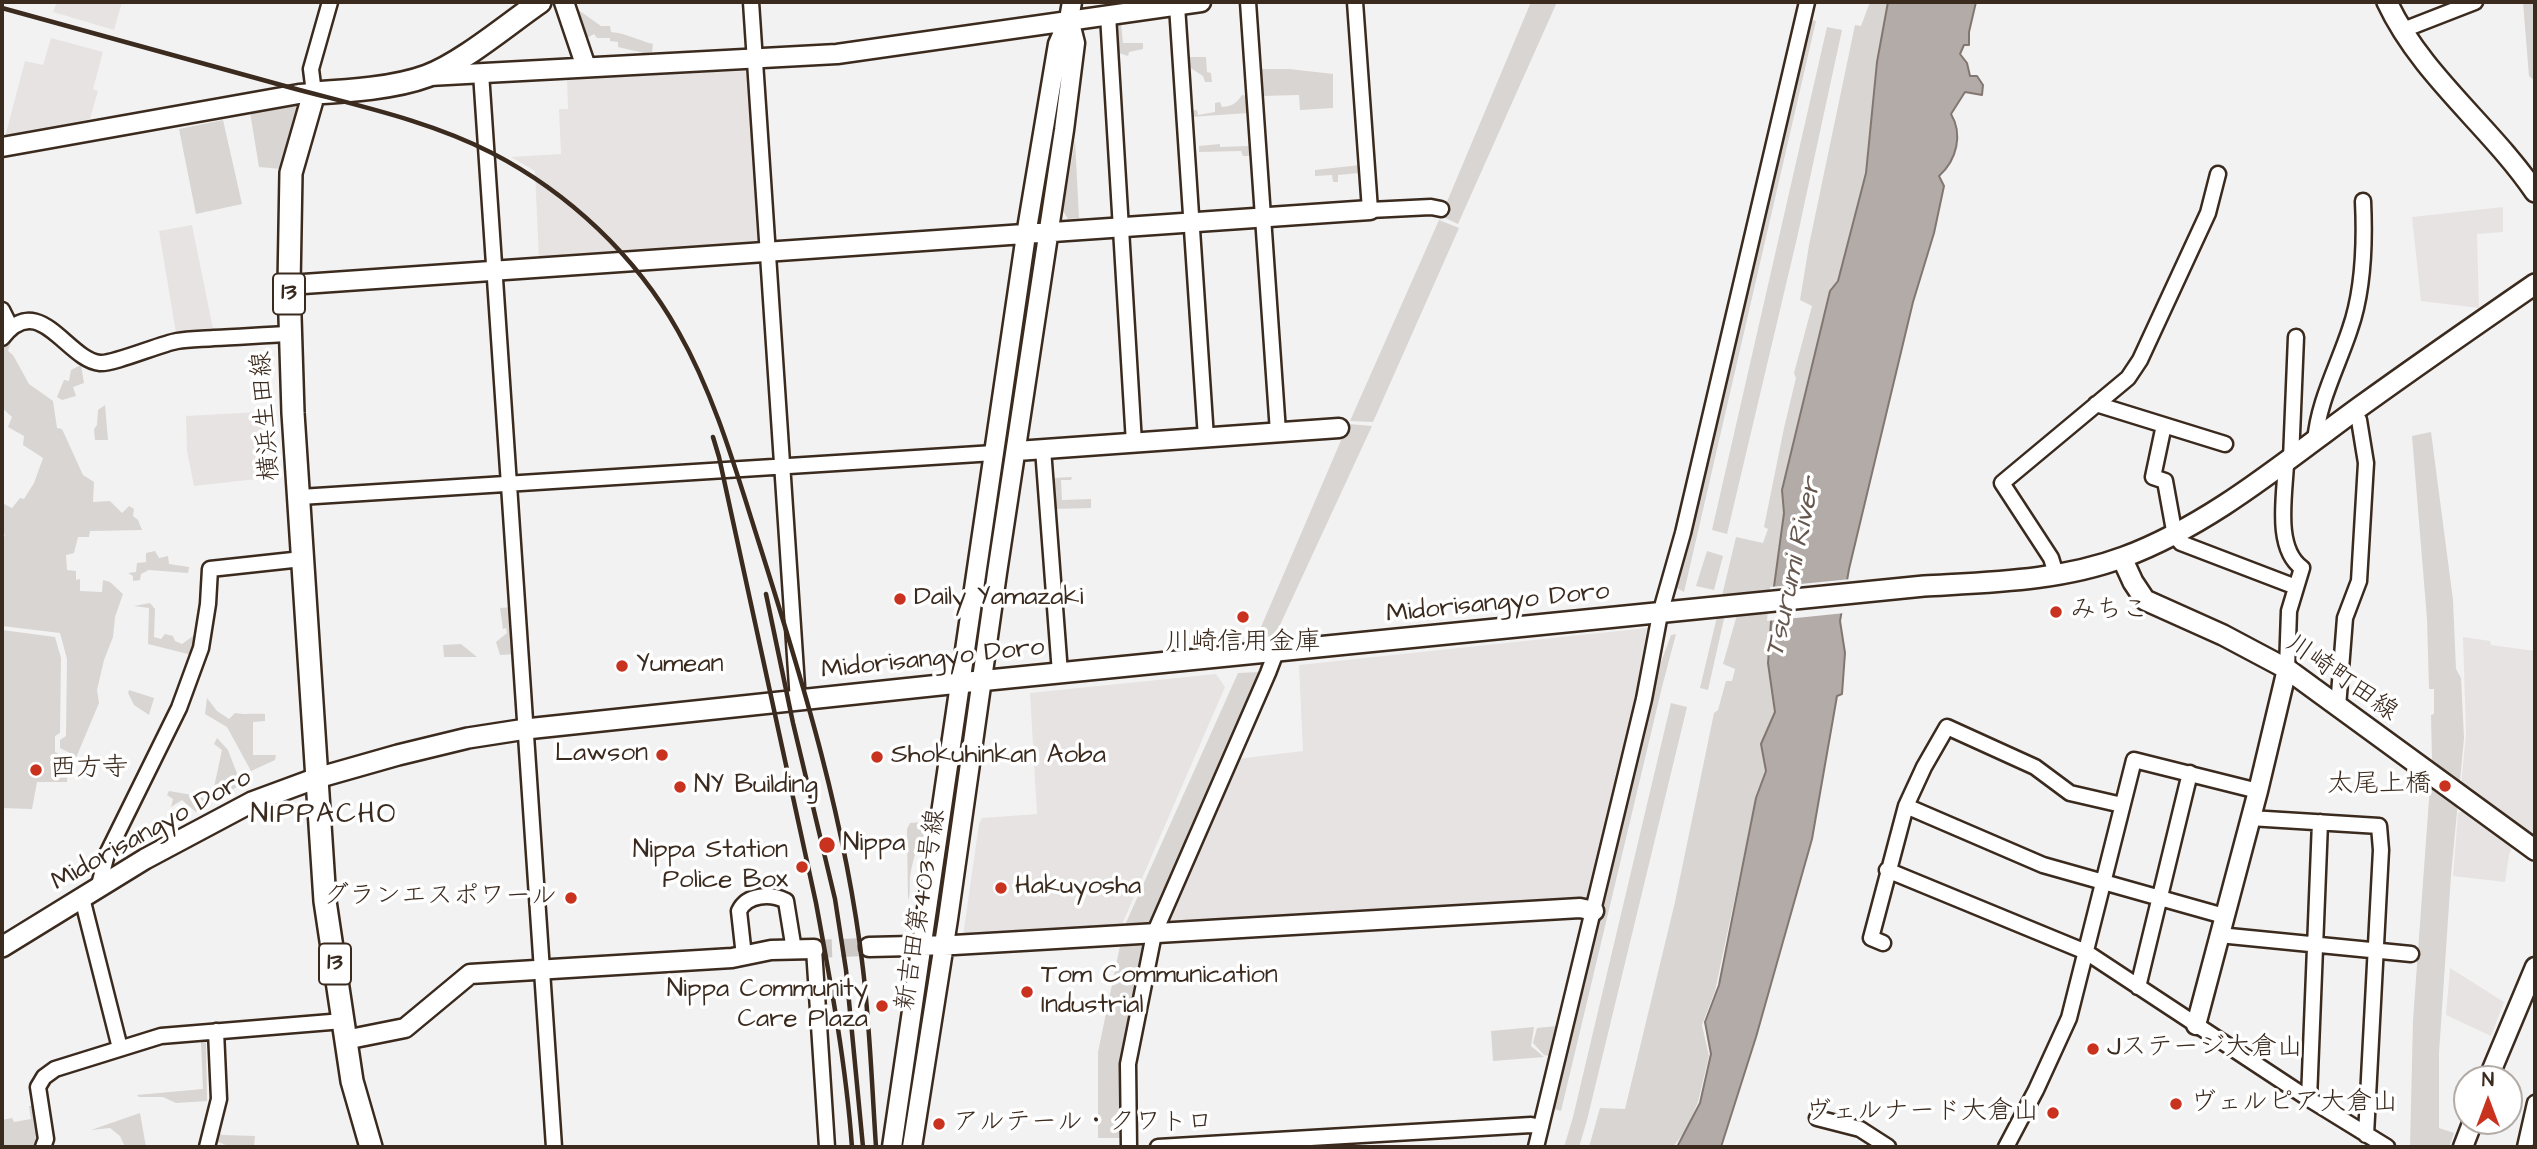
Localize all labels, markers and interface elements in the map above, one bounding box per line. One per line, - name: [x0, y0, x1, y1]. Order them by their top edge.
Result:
- road number: 13: [273, 274, 305, 314]
- street label: 横浜生田線: [247, 350, 287, 482]
- water label: Tsurumi River: [1760, 476, 1830, 660]
- street label: Midorisangyo Doro: [1385, 577, 1611, 631]
- place label: Daily Yamazaki: [914, 583, 1083, 615]
- marker: Daily Yamazaki: [892, 591, 908, 607]
- place label: みちこ: [2070, 596, 2148, 628]
- marker: みちこ: [2048, 604, 2064, 620]
- marker: 川崎信用金庫: [1235, 609, 1251, 625]
- place label: 川崎信用金庫: [1165, 628, 1321, 660]
- street label: 川崎町田線: [2279, 629, 2403, 729]
- street label: Midorisangyo Doro: [820, 633, 1046, 687]
- place label: Yumean: [636, 650, 724, 682]
- marker: Yumean: [614, 658, 630, 674]
- place label: Lawson: [555, 739, 648, 771]
- place label: Shokuhinkan Aoba: [891, 741, 1106, 773]
- marker: Lawson: [654, 747, 670, 763]
- marker: Shokuhinkan Aoba: [869, 749, 885, 765]
- place label: 西方寺: [50, 754, 128, 786]
- marker: 西方寺: [28, 762, 44, 778]
- street label: Midorisangyo Doro: [46, 763, 258, 899]
- place label: 太尾上橋: [2327, 770, 2431, 802]
- place label: NY Building: [694, 771, 818, 803]
- marker: 太尾上橋: [2437, 778, 2453, 794]
- marker: NY Building: [672, 779, 688, 795]
- district label: NIPPACHO: [252, 799, 396, 833]
- street label: 新吉田第403号線: [891, 807, 953, 1013]
- place label: Nippa: [843, 829, 905, 861]
- marker: Nippa: [817, 835, 837, 855]
- place label: Nippa Station Police Box: [633, 836, 788, 898]
- marker: Nippa Station Police Box: [794, 859, 810, 875]
- place label: Hakuyosha: [1015, 872, 1141, 904]
- marker: Hakuyosha: [993, 880, 1009, 896]
- place label: グランエスポワール: [323, 882, 557, 914]
- marker: グランエスポワール: [563, 890, 579, 906]
- road number: 13: [319, 944, 351, 984]
- place label: Tom Communication Industrial: [1041, 961, 1278, 1023]
- place label: Nippa Community Care Plaza: [667, 975, 868, 1036]
- marker: Tom Communication Industrial: [1019, 984, 1035, 1000]
- marker: Nippa Community Care Plaza: [874, 998, 890, 1014]
- place label: Jステージ大倉山: [2107, 1033, 2303, 1065]
- marker: Jステージ大倉山: [2085, 1041, 2101, 1057]
- north arrow: [2453, 1065, 2523, 1135]
- text: N: [2482, 1067, 2494, 1094]
- place label: ヴェルピア大倉山: [2190, 1088, 2398, 1120]
- marker: ヴェルピア大倉山: [2168, 1096, 2184, 1112]
- place label: ヴェルナード大倉山: [1805, 1097, 2039, 1129]
- marker: ヴェルナード大倉山: [2045, 1105, 2061, 1121]
- place label: アルテール・クワトロ: [953, 1108, 1213, 1140]
- marker: アルテール・クワトロ: [931, 1116, 947, 1132]

